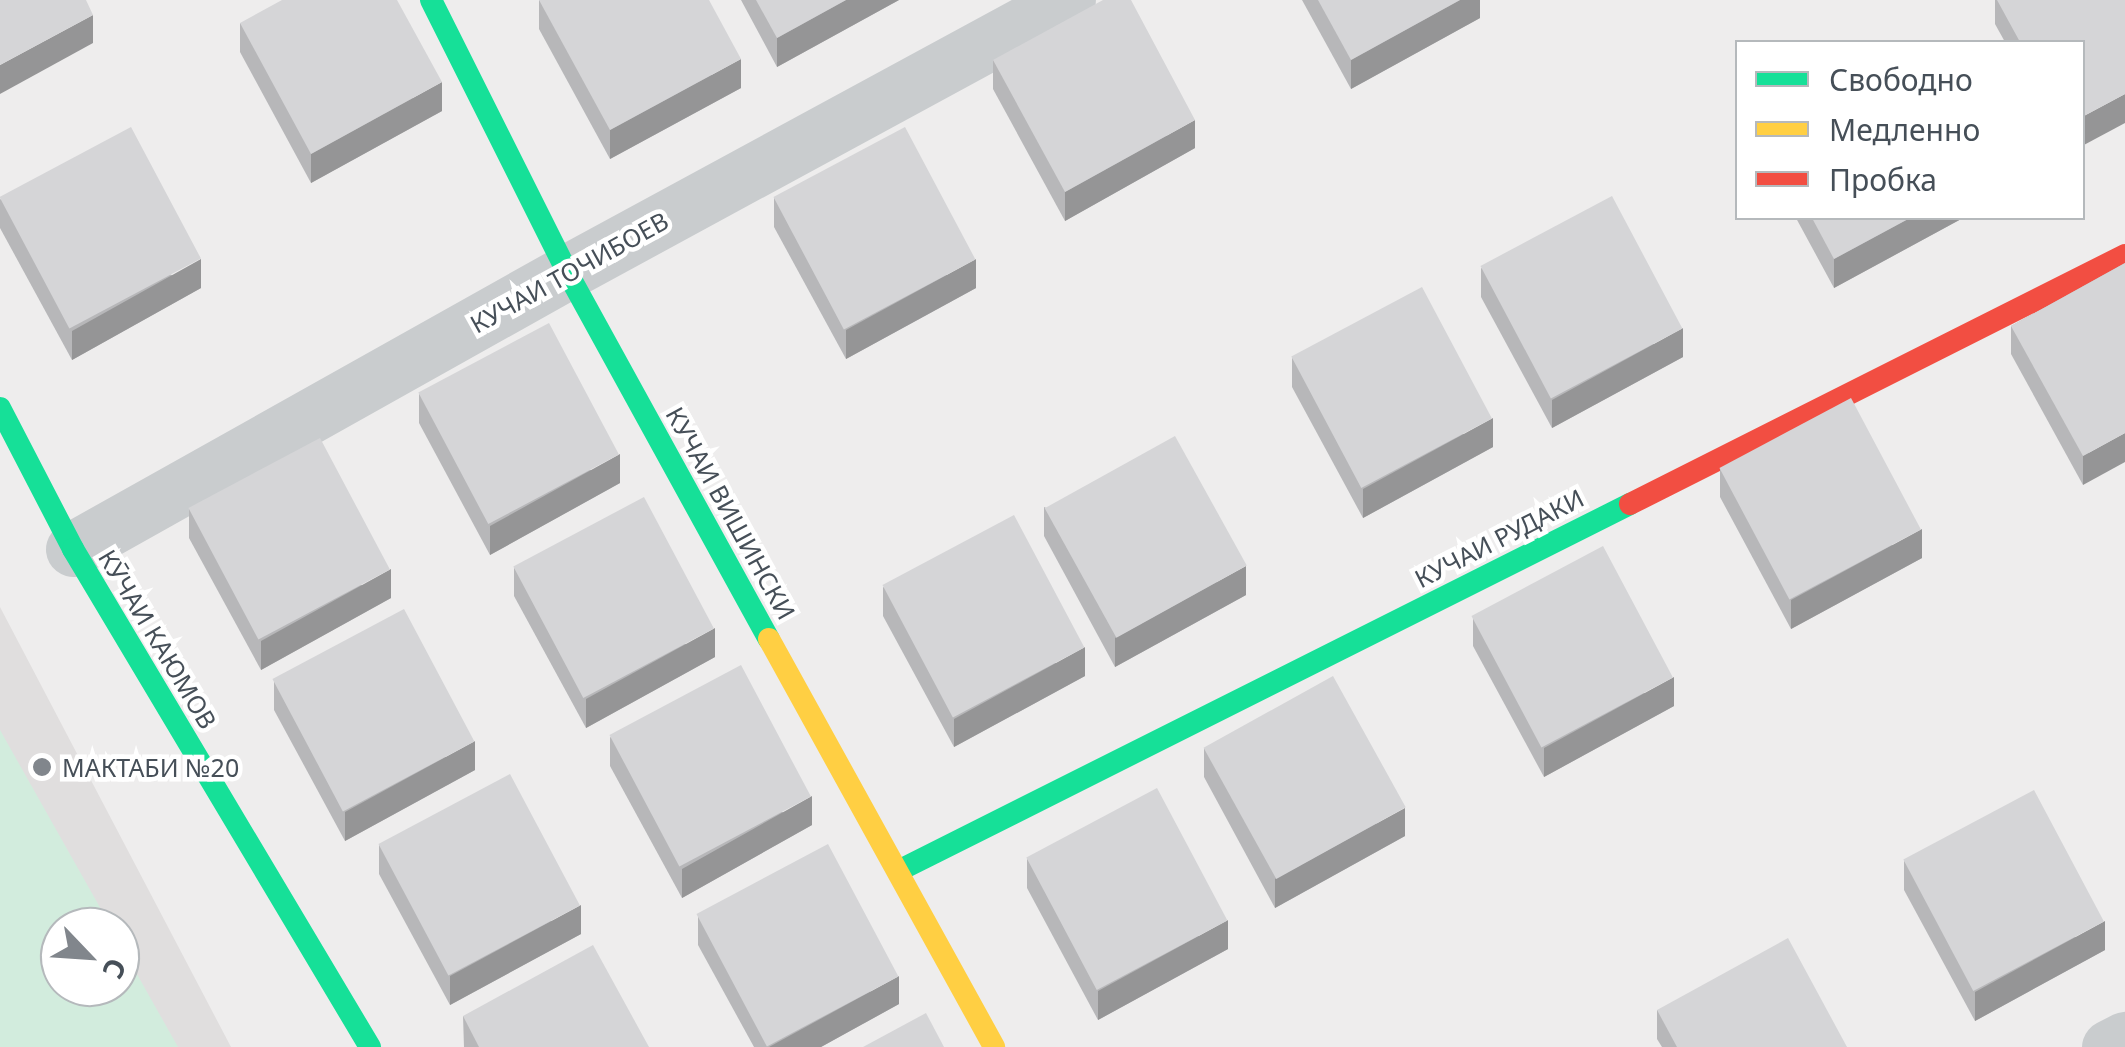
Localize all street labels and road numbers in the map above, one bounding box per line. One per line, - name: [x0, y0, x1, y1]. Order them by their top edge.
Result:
- street label: КУЧАИ ТОЧИБОЕВ: [465, 205, 673, 339]
- street label: КУЧАИ ВИШИНСКИ: [660, 402, 802, 624]
- street label: КУЧАИ РУДАКИ: [1410, 483, 1588, 593]
- street label: КӮЧАИ КАЮМОВ: [93, 544, 223, 734]

